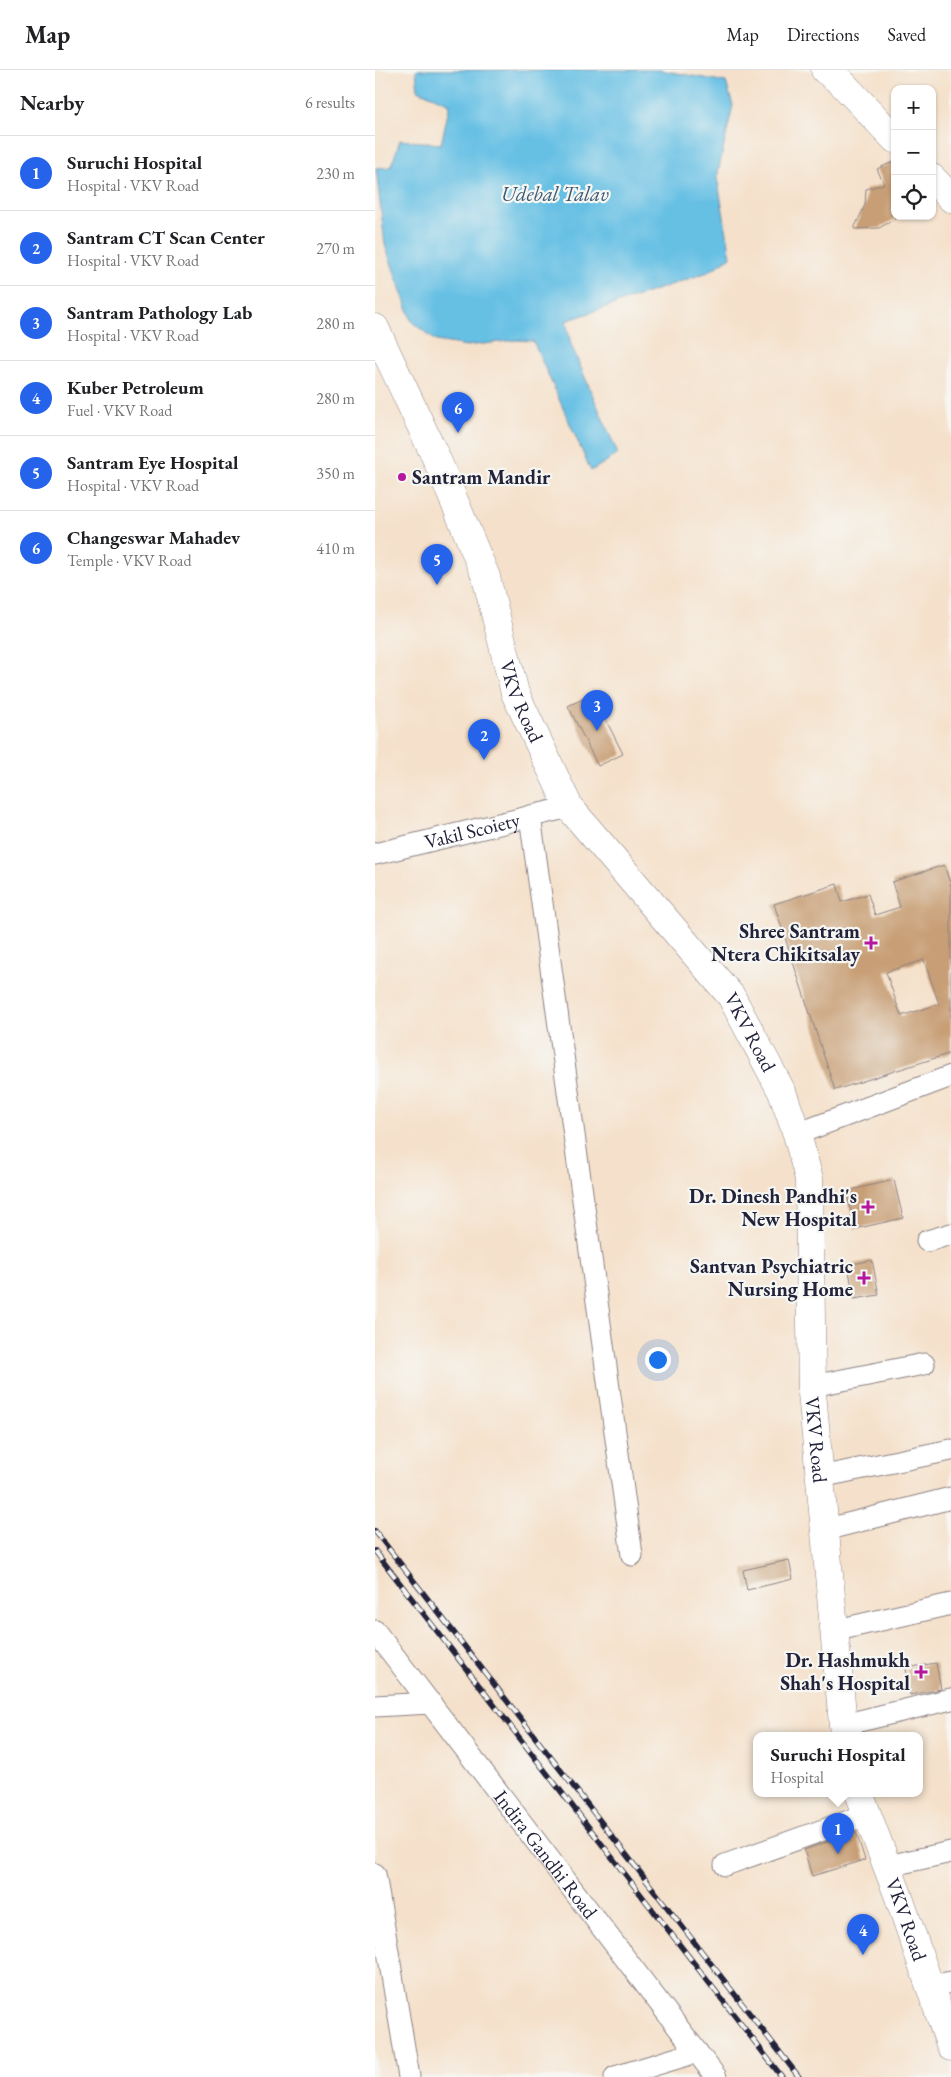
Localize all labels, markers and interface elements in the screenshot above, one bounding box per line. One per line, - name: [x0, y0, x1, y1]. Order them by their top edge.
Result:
- text: Map: [25, 19, 70, 50]
- text: Map: [727, 23, 759, 46]
- text: Directions: [787, 23, 859, 46]
- text: Saved: [887, 23, 926, 46]
- map controls: [891, 85, 936, 220]
- button: +: [891, 85, 936, 130]
- text: Nearby: [20, 89, 84, 116]
- text: 6 results: [305, 92, 355, 113]
- button: −: [891, 130, 936, 175]
- text: Suruchi Hospital: [67, 150, 202, 175]
- text: 1: [32, 163, 40, 184]
- text: 230 m: [316, 163, 355, 184]
- text: Hospital · VKV Road: [67, 175, 199, 196]
- button: locate: [891, 175, 936, 220]
- water label: Udebal Talav: [501, 180, 609, 207]
- text: Santram CT Scan Center: [67, 225, 265, 250]
- text: 2: [32, 238, 40, 259]
- text: 270 m: [316, 238, 355, 259]
- text: Hospital · VKV Road: [67, 250, 199, 271]
- text: Santram Pathology Lab: [67, 300, 252, 325]
- text: 3: [32, 313, 40, 334]
- text: 280 m: [316, 313, 355, 334]
- text: Hospital · VKV Road: [67, 325, 199, 346]
- text: Kuber Petroleum: [67, 375, 204, 400]
- text: 4: [32, 388, 40, 409]
- text: 280 m: [316, 388, 355, 409]
- pin: 6: [442, 392, 474, 433]
- text: Fuel · VKV Road: [67, 400, 172, 421]
- text: Santram Eye Hospital: [67, 450, 238, 475]
- text: 5: [32, 463, 40, 484]
- text: 350 m: [316, 463, 355, 484]
- place label: Santram Mandir: [412, 464, 551, 490]
- marker: Santram Mandir: [396, 471, 408, 483]
- text: Hospital · VKV Road: [67, 475, 199, 496]
- text: Changeswar Mahadev: [67, 525, 240, 550]
- text: 6: [32, 538, 40, 559]
- text: 410 m: [316, 538, 355, 559]
- pin: 5: [421, 544, 453, 585]
- text: Temple · VKV Road: [67, 550, 192, 571]
- street label: VKV Road: [494, 657, 550, 747]
- pin: 3: [581, 690, 613, 731]
- pin: 2: [468, 719, 500, 760]
- street label: Vakil Scoiety: [422, 806, 523, 855]
- place label: Shree Santram Ntera Chikitsalay: [711, 918, 860, 967]
- marker: Shree Santram Ntera Chikitsalay: [864, 936, 878, 950]
- street label: VKV Road: [718, 988, 782, 1077]
- place label: Dr. Dinesh Pandhi's New Hospital: [689, 1183, 857, 1232]
- marker: Dr. Dinesh Pandhi's New Hospital: [861, 1200, 875, 1214]
- place label: Santvan Psychiatric Nursing Home: [690, 1253, 853, 1302]
- marker: Santvan Psychiatric Nursing Home: [857, 1271, 871, 1285]
- your location: [645, 1347, 671, 1373]
- street label: VKV Road: [799, 1395, 833, 1485]
- place label: Dr. Hashmukh Shah's Hospital: [780, 1647, 910, 1696]
- marker: Dr. Hashmukh Shah's Hospital: [914, 1665, 928, 1679]
- popup: [753, 1732, 923, 1797]
- text: Suruchi Hospital: [770, 1742, 906, 1767]
- text: Hospital: [770, 1767, 824, 1788]
- street label: Indira Gandhi Road: [488, 1785, 604, 1925]
- pin: 1: [822, 1813, 854, 1854]
- street label: VKV Road: [880, 1874, 933, 1965]
- pin: 4: [847, 1914, 879, 1955]

